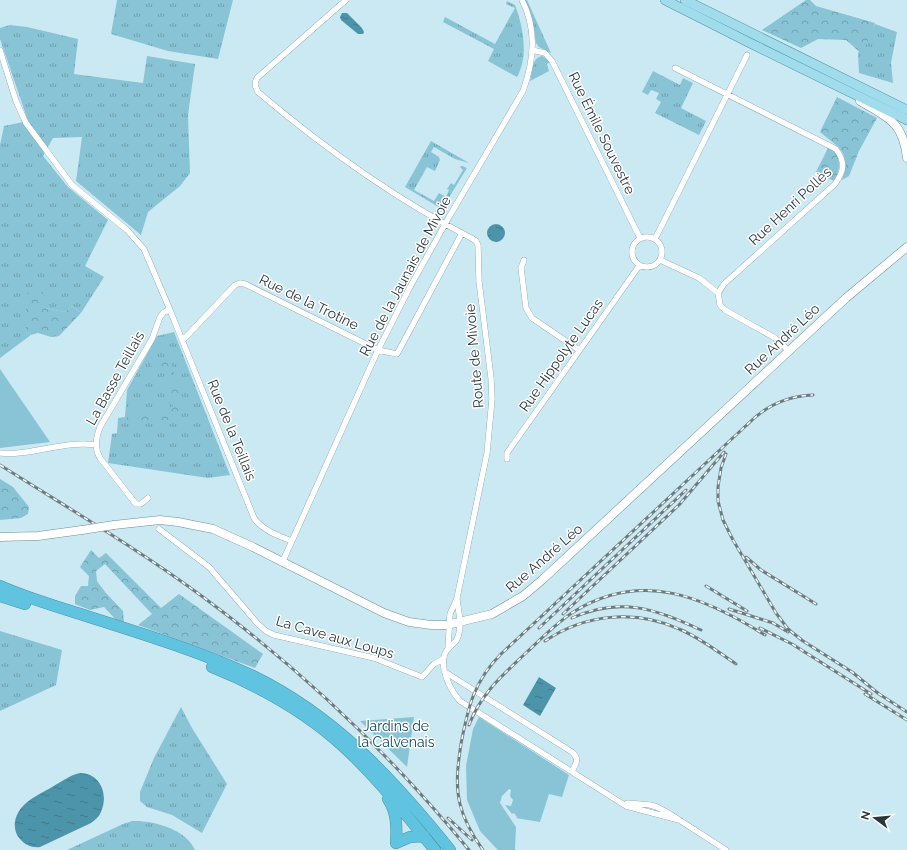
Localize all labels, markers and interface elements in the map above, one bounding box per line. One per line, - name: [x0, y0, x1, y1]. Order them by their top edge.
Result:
- street label: Rue Émile Souvestre: [565, 69, 639, 197]
- street label: Rue Henri Pollès: [745, 164, 835, 248]
- street label: Rue de la Jaunais de Mivoie: [356, 193, 454, 359]
- street label: Rue de la Trotine: [257, 271, 361, 333]
- street label: Rue Hippolyte Lucas: [516, 295, 606, 415]
- street label: Rue André Léo: [741, 300, 823, 378]
- street label: Route de Mivoie: [461, 303, 487, 409]
- street label: La Basse Teillais: [83, 328, 147, 428]
- street label: Rue de la Teillais: [204, 377, 260, 483]
- street label: Rue André Léo: [502, 520, 586, 596]
- street label: La Cave aux Loups: [274, 612, 396, 662]
- park label: Jardins de la Calvenais: [358, 718, 435, 750]
- north arrow: [855, 798, 895, 838]
- text: N: [858, 810, 873, 821]

